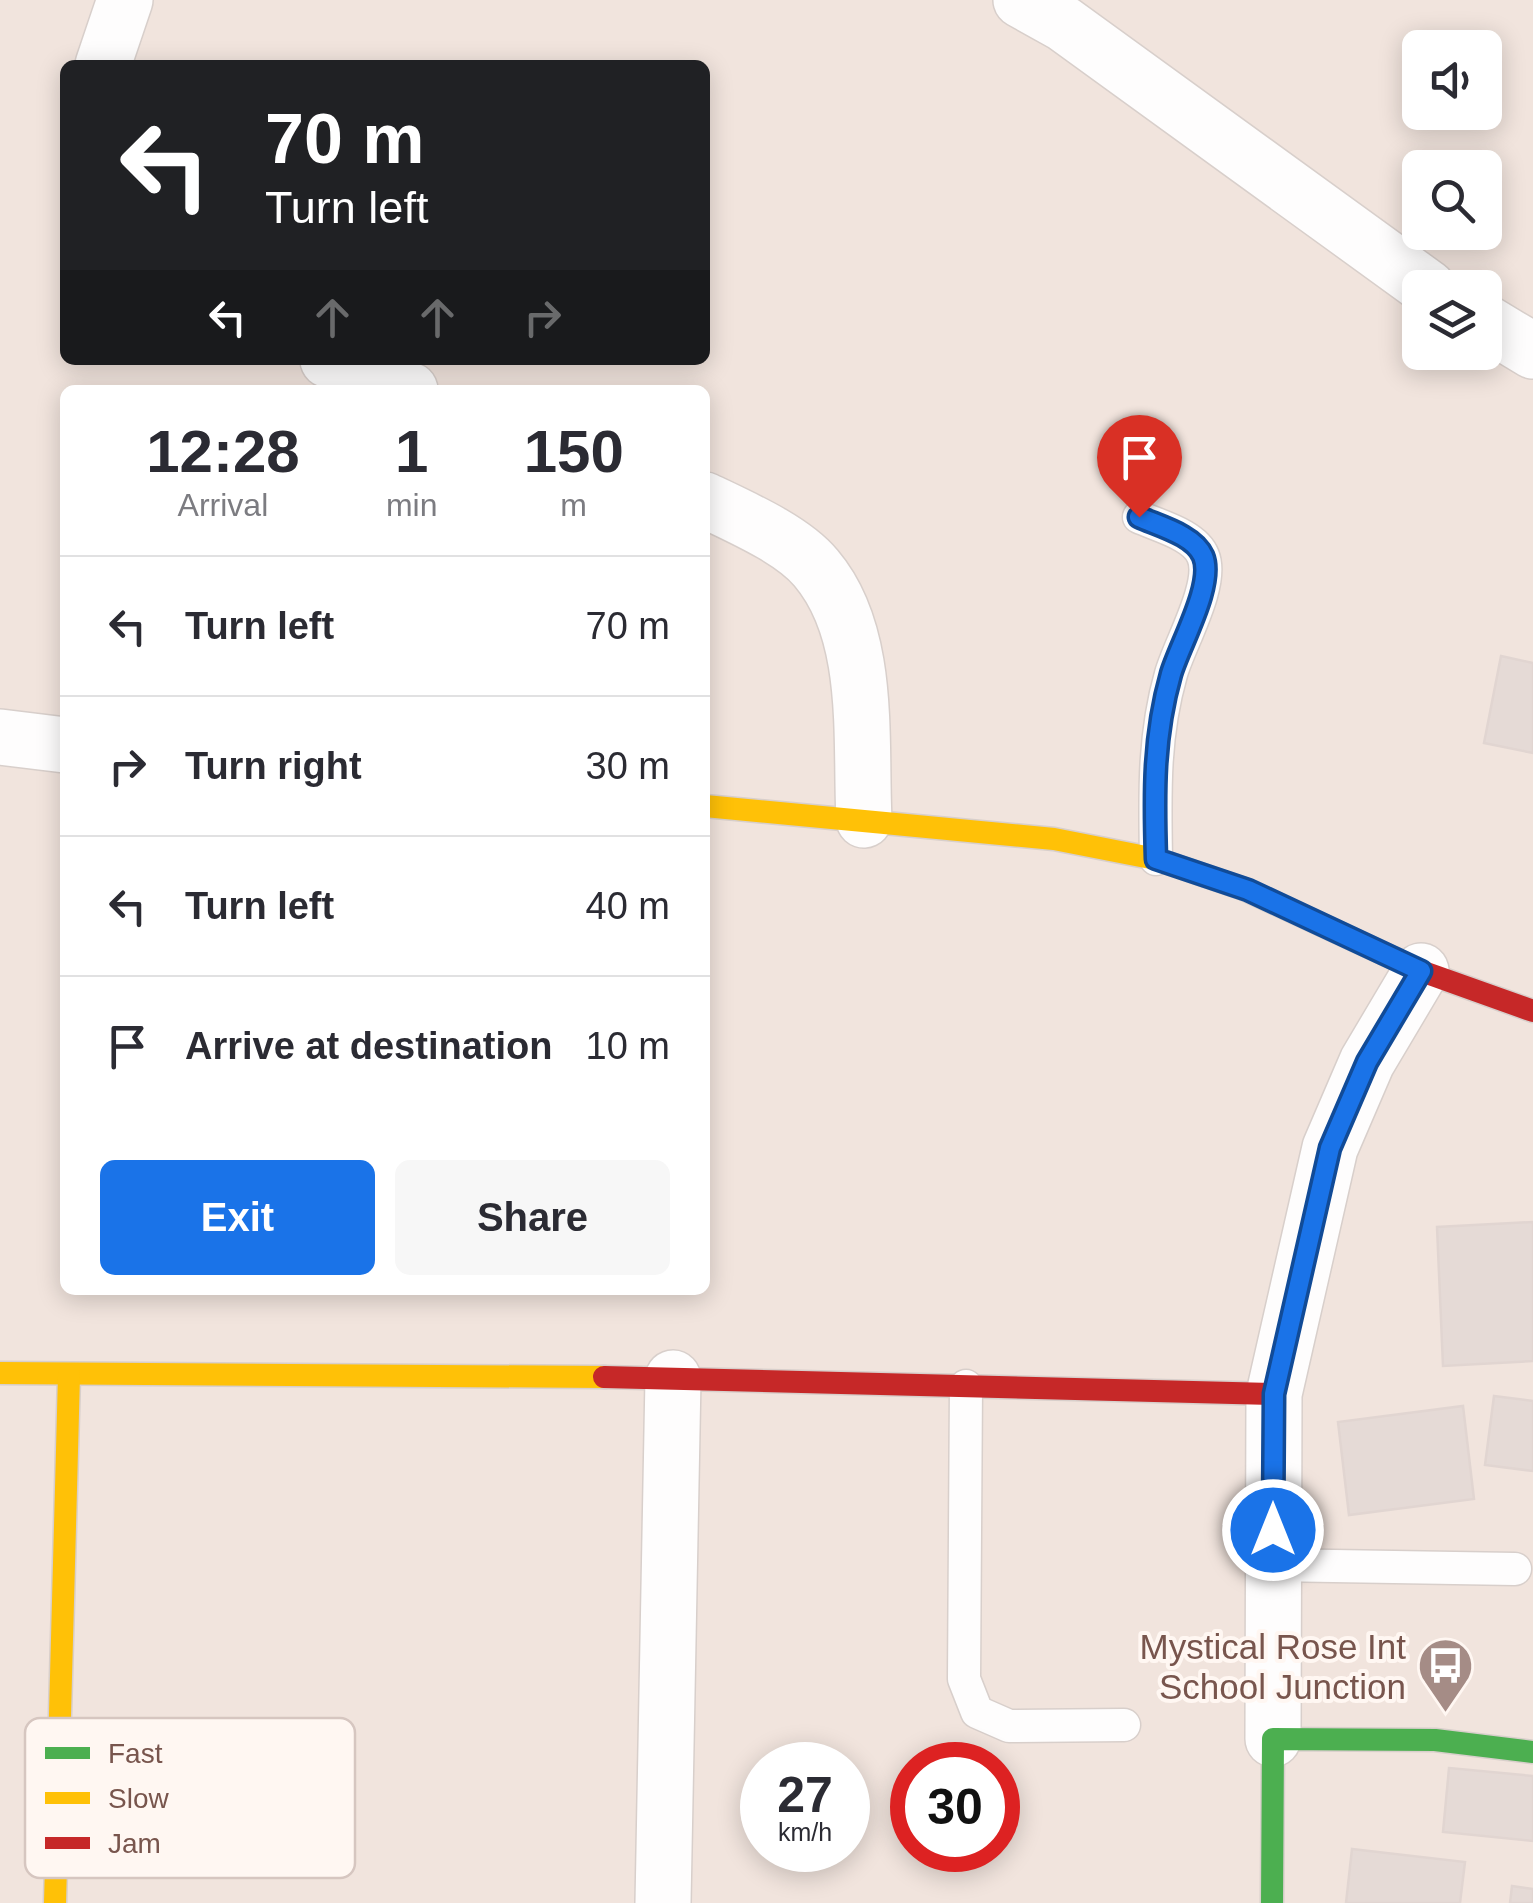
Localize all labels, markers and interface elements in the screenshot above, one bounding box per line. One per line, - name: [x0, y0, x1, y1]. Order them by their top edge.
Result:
- map controls: [1402, 30, 1502, 370]
- button: sound: [1402, 30, 1502, 130]
- icon: left: [100, 100, 230, 230]
- text: 70 m: [265, 100, 425, 178]
- button: search: [1402, 150, 1502, 250]
- text: Turn left: [265, 182, 428, 233]
- button: layers: [1402, 270, 1502, 370]
- icon: left: [200, 290, 255, 345]
- icon: ahead: [305, 290, 360, 345]
- icon: ahead: [410, 290, 465, 345]
- icon: right: [515, 290, 570, 345]
- pin: [1097, 415, 1182, 518]
- text: 12:28: [146, 418, 300, 485]
- text: 1: [395, 418, 428, 485]
- text: 150: [524, 418, 624, 485]
- icon: arrive: [1112, 430, 1167, 485]
- text: Arrival: [178, 487, 268, 523]
- text: min: [386, 487, 437, 523]
- text: m: [560, 487, 587, 523]
- icon: left: [100, 599, 155, 654]
- text: Turn left: [185, 605, 334, 647]
- text: 70 m: [586, 605, 670, 647]
- icon: right: [100, 739, 155, 794]
- text: Turn right: [185, 745, 362, 787]
- text: 30 m: [586, 745, 670, 787]
- icon: left: [100, 879, 155, 934]
- text: Turn left: [185, 885, 334, 927]
- text: 40 m: [586, 885, 670, 927]
- icon: arrive: [100, 1019, 155, 1074]
- text: Arrive at destination: [185, 1025, 552, 1067]
- text: 10 m: [586, 1025, 670, 1067]
- button: Exit: [100, 1160, 375, 1275]
- button: Share: [395, 1160, 670, 1275]
- position arrow: [1221, 1478, 1325, 1582]
- place label: Mystical Rose Int School Junction: [1140, 1627, 1406, 1706]
- bus stop icon: Mystical Rose Int School Junction: [1415, 1636, 1475, 1715]
- legend: [25, 1718, 355, 1878]
- text: Fast: [108, 1738, 163, 1769]
- speed limit sign: 30: [890, 1742, 1020, 1872]
- text: 27: [777, 1767, 833, 1823]
- text: Slow: [108, 1783, 169, 1814]
- text: km/h: [778, 1818, 832, 1846]
- text: Jam: [108, 1828, 161, 1859]

